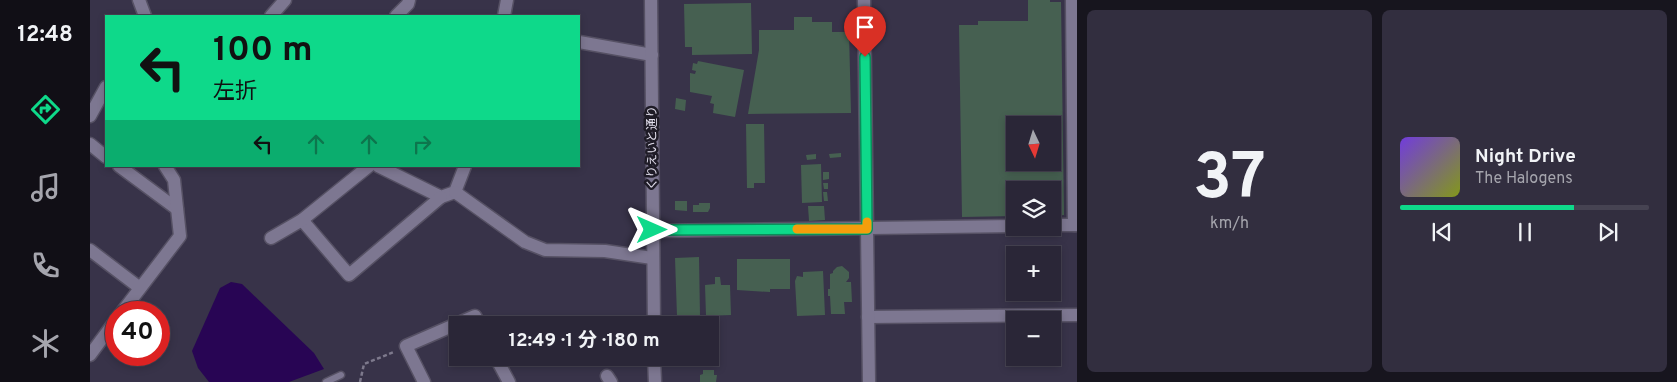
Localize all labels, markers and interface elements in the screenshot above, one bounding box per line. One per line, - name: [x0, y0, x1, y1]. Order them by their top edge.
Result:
- pin: [844, 6, 886, 57]
- icon: arrive: [851, 13, 879, 41]
- text: 12:48: [17, 22, 73, 49]
- text: 100 m: [213, 29, 313, 73]
- icon: left: [130, 35, 195, 100]
- text: 左折: [213, 79, 257, 106]
- icon: directions: [28, 92, 63, 127]
- street label: くりえいと通り: [645, 106, 661, 190]
- north arrow: [1006, 116, 1061, 171]
- map controls: [1006, 116, 1061, 366]
- icon: left: [249, 130, 277, 158]
- icon: ahead: [302, 130, 330, 158]
- icon: ahead: [355, 130, 383, 158]
- icon: right: [408, 130, 436, 158]
- text: 37: [1193, 140, 1266, 222]
- text: Night Drive: [1475, 145, 1576, 169]
- text: The Halogens: [1475, 169, 1573, 189]
- icon: music: [28, 170, 63, 205]
- button: layers: [1006, 181, 1061, 236]
- position arrow: [625, 203, 677, 255]
- text: km/h: [1210, 214, 1249, 234]
- icon: previous: [1428, 218, 1456, 246]
- icon: pause: [1511, 218, 1539, 246]
- icon: next: [1594, 218, 1622, 246]
- button: +: [1006, 246, 1061, 301]
- icon: phone: [28, 248, 63, 283]
- speed limit sign: 40: [105, 301, 170, 366]
- button: −: [1006, 311, 1061, 366]
- icon: climate: [28, 326, 63, 361]
- text: 12:49 · 1 分 · 180 m: [508, 329, 660, 353]

